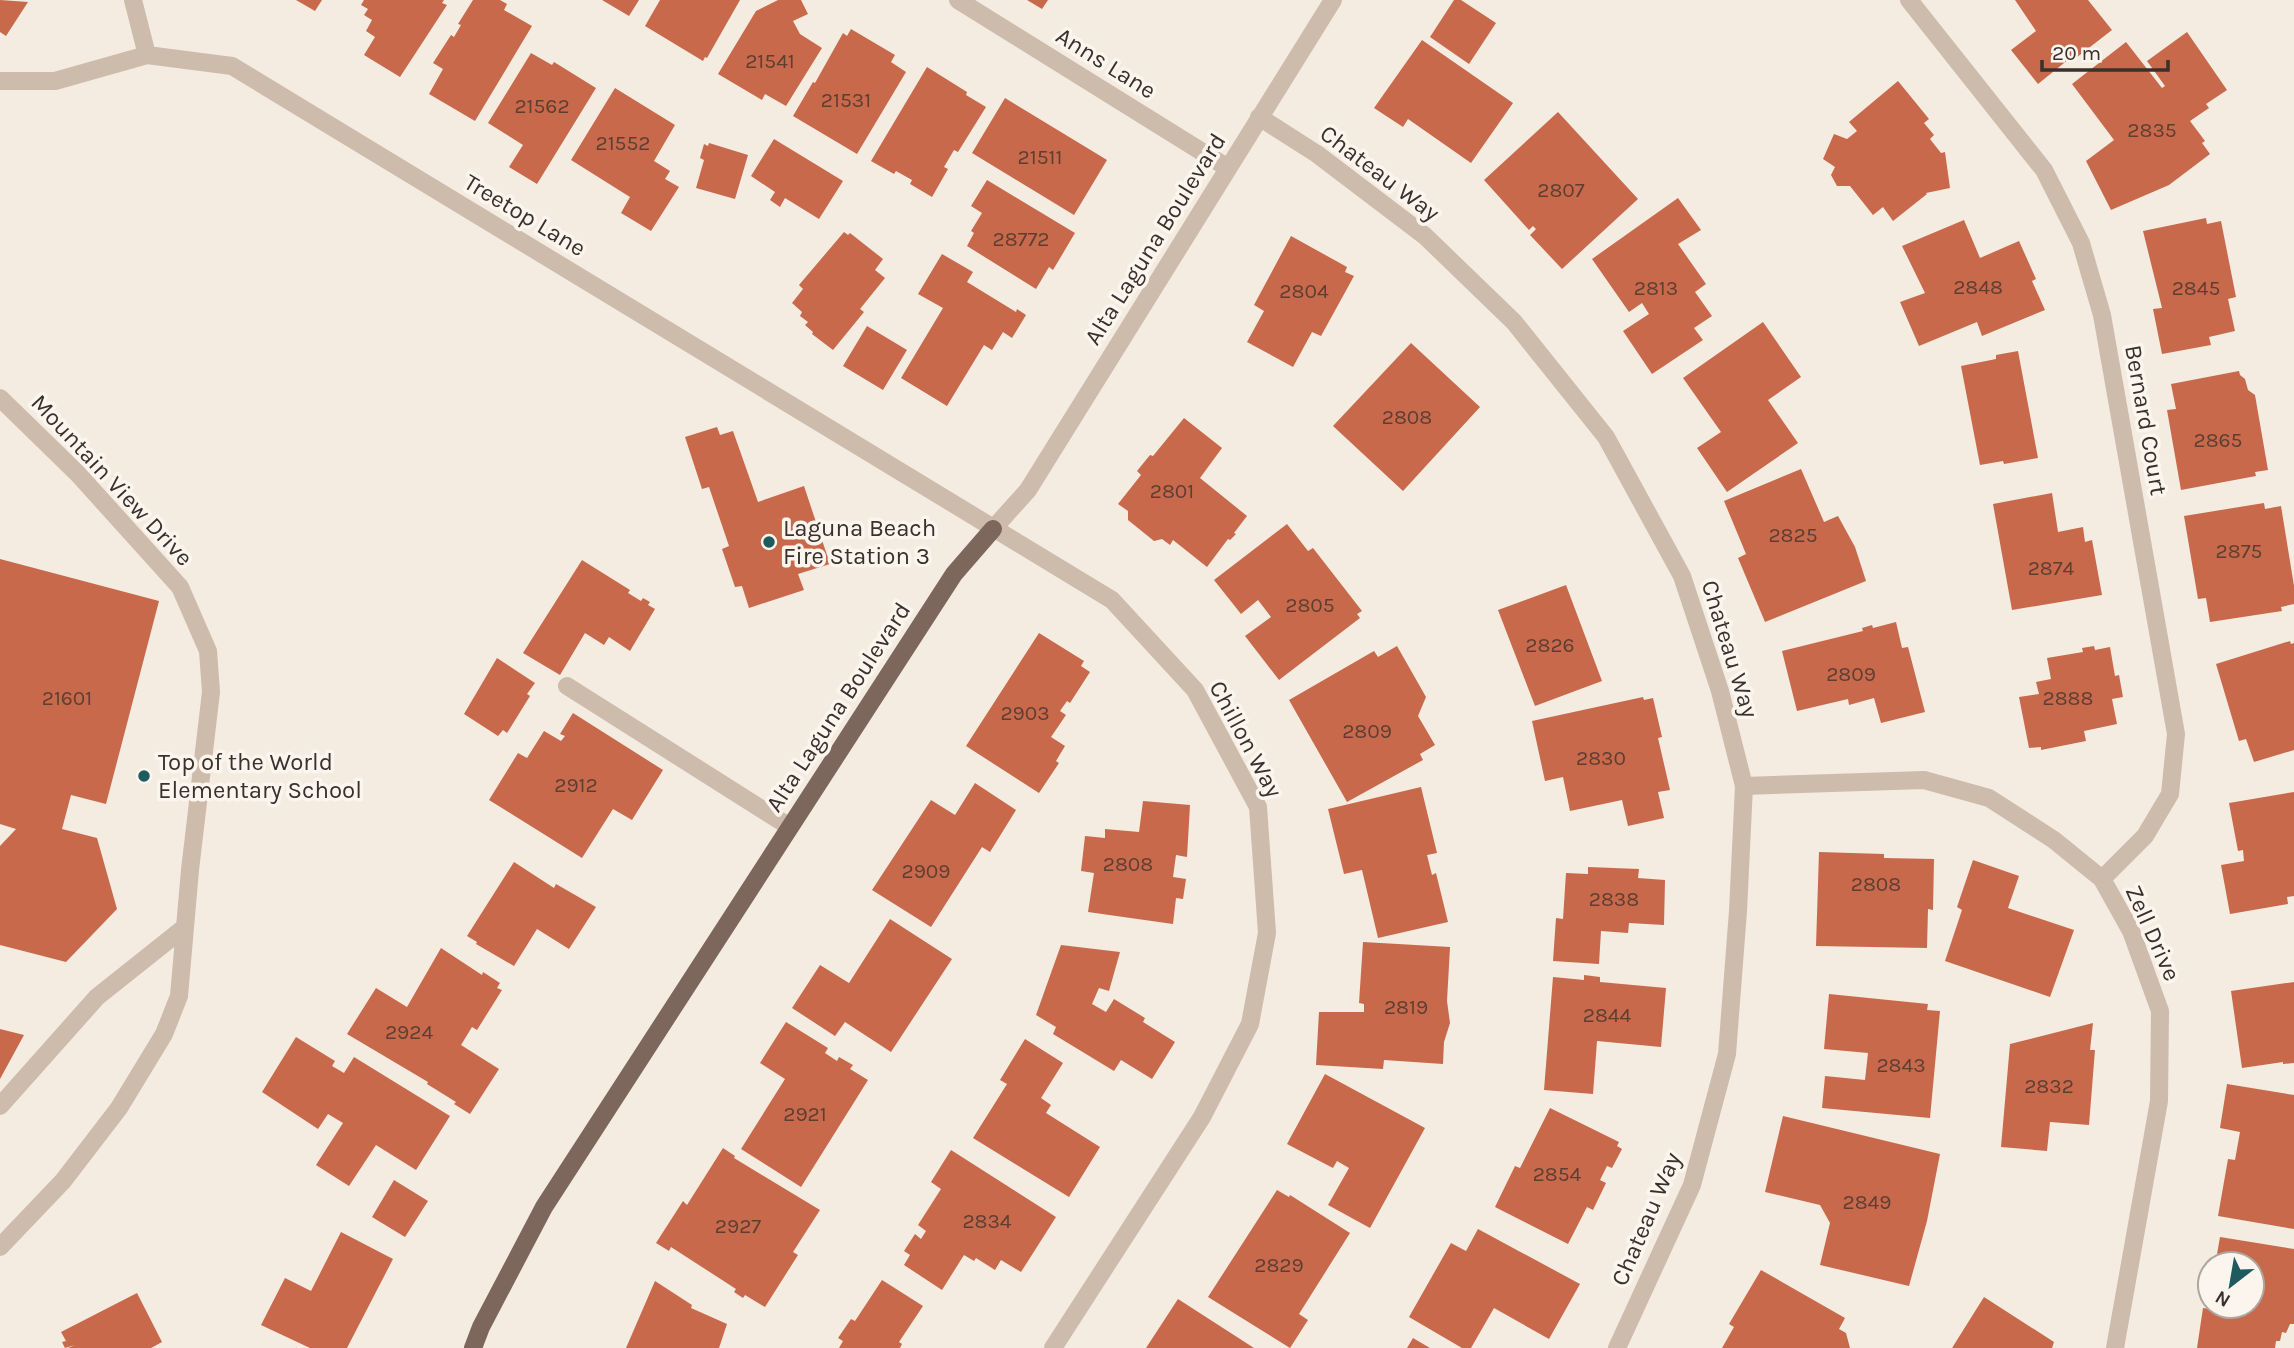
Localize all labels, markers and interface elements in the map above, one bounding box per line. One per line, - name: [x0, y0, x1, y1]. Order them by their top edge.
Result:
- street label: Anns Lane: [1051, 21, 1161, 105]
- scale bar: [2042, 28, 2168, 72]
- text: 20 m: [2052, 41, 2101, 65]
- house number: 21541: [745, 49, 795, 73]
- house number: 21531: [821, 88, 871, 112]
- house number: 21562: [514, 94, 570, 118]
- house number: 2835: [2127, 118, 2177, 142]
- street label: Chateau Way: [1315, 119, 1445, 227]
- street label: Alta Laguna Boulevard: [1078, 128, 1232, 350]
- house number: 21552: [596, 131, 651, 155]
- house number: 21511: [1018, 145, 1062, 169]
- street label: Treetop Lane: [459, 168, 591, 262]
- house number: 2807: [1537, 178, 1585, 202]
- house number: 28772: [993, 227, 1049, 251]
- house number: 2848: [1953, 275, 2003, 299]
- house number: 2813: [1634, 276, 1678, 300]
- house number: 2845: [2172, 276, 2220, 300]
- house number: 2804: [1279, 279, 1329, 303]
- street label: Bernard Court: [2119, 343, 2173, 497]
- street label: Mountain View Drive: [25, 388, 199, 572]
- house number: 2808: [1382, 405, 1432, 429]
- house number: 2865: [2194, 428, 2242, 452]
- house number: 2801: [1150, 479, 1194, 503]
- place label: Laguna Beach Fire Station 3: [783, 514, 936, 570]
- house number: 2825: [1768, 523, 1818, 547]
- marker: Laguna Beach Fire Station 3: [761, 534, 777, 550]
- house number: 2875: [2216, 539, 2262, 563]
- house number: 2874: [2028, 556, 2075, 580]
- street label: Chateau Way: [1696, 577, 1764, 721]
- house number: 2805: [1285, 593, 1335, 617]
- street label: Alta Laguna Boulevard: [760, 597, 916, 817]
- house number: 2826: [1525, 633, 1575, 657]
- house number: 2809: [1826, 662, 1876, 686]
- street label: Chillon Way: [1204, 676, 1288, 802]
- house number: 21601: [42, 686, 92, 710]
- house number: 2888: [2043, 686, 2093, 710]
- house number: 2903: [1000, 701, 1050, 725]
- house number: 2809: [1342, 719, 1392, 743]
- house number: 2830: [1576, 746, 1626, 770]
- place label: Top of the World Elementary School: [158, 748, 362, 804]
- marker: Top of the World Elementary School: [136, 768, 152, 784]
- house number: 2912: [554, 773, 598, 797]
- house number: 2808: [1103, 852, 1153, 876]
- house number: 2909: [902, 859, 951, 883]
- house number: 2808: [1851, 872, 1901, 896]
- street label: Zell Drive: [2120, 881, 2186, 985]
- house number: 2838: [1589, 887, 1639, 911]
- house number: 2819: [1384, 995, 1428, 1019]
- house number: 2844: [1583, 1003, 1632, 1027]
- house number: 2924: [385, 1020, 433, 1044]
- house number: 2843: [1876, 1053, 1926, 1077]
- house number: 2832: [2024, 1074, 2074, 1098]
- house number: 2921: [783, 1102, 827, 1126]
- street label: Chateau Way: [1605, 1148, 1687, 1290]
- house number: 2854: [1533, 1162, 1582, 1186]
- house number: 2849: [1843, 1190, 1891, 1214]
- house number: 2834: [962, 1209, 1012, 1233]
- house number: 2927: [715, 1214, 761, 1238]
- north arrow: [2196, 1250, 2266, 1320]
- house number: 2829: [1254, 1253, 1304, 1277]
- text: N: [2211, 1286, 2234, 1312]

